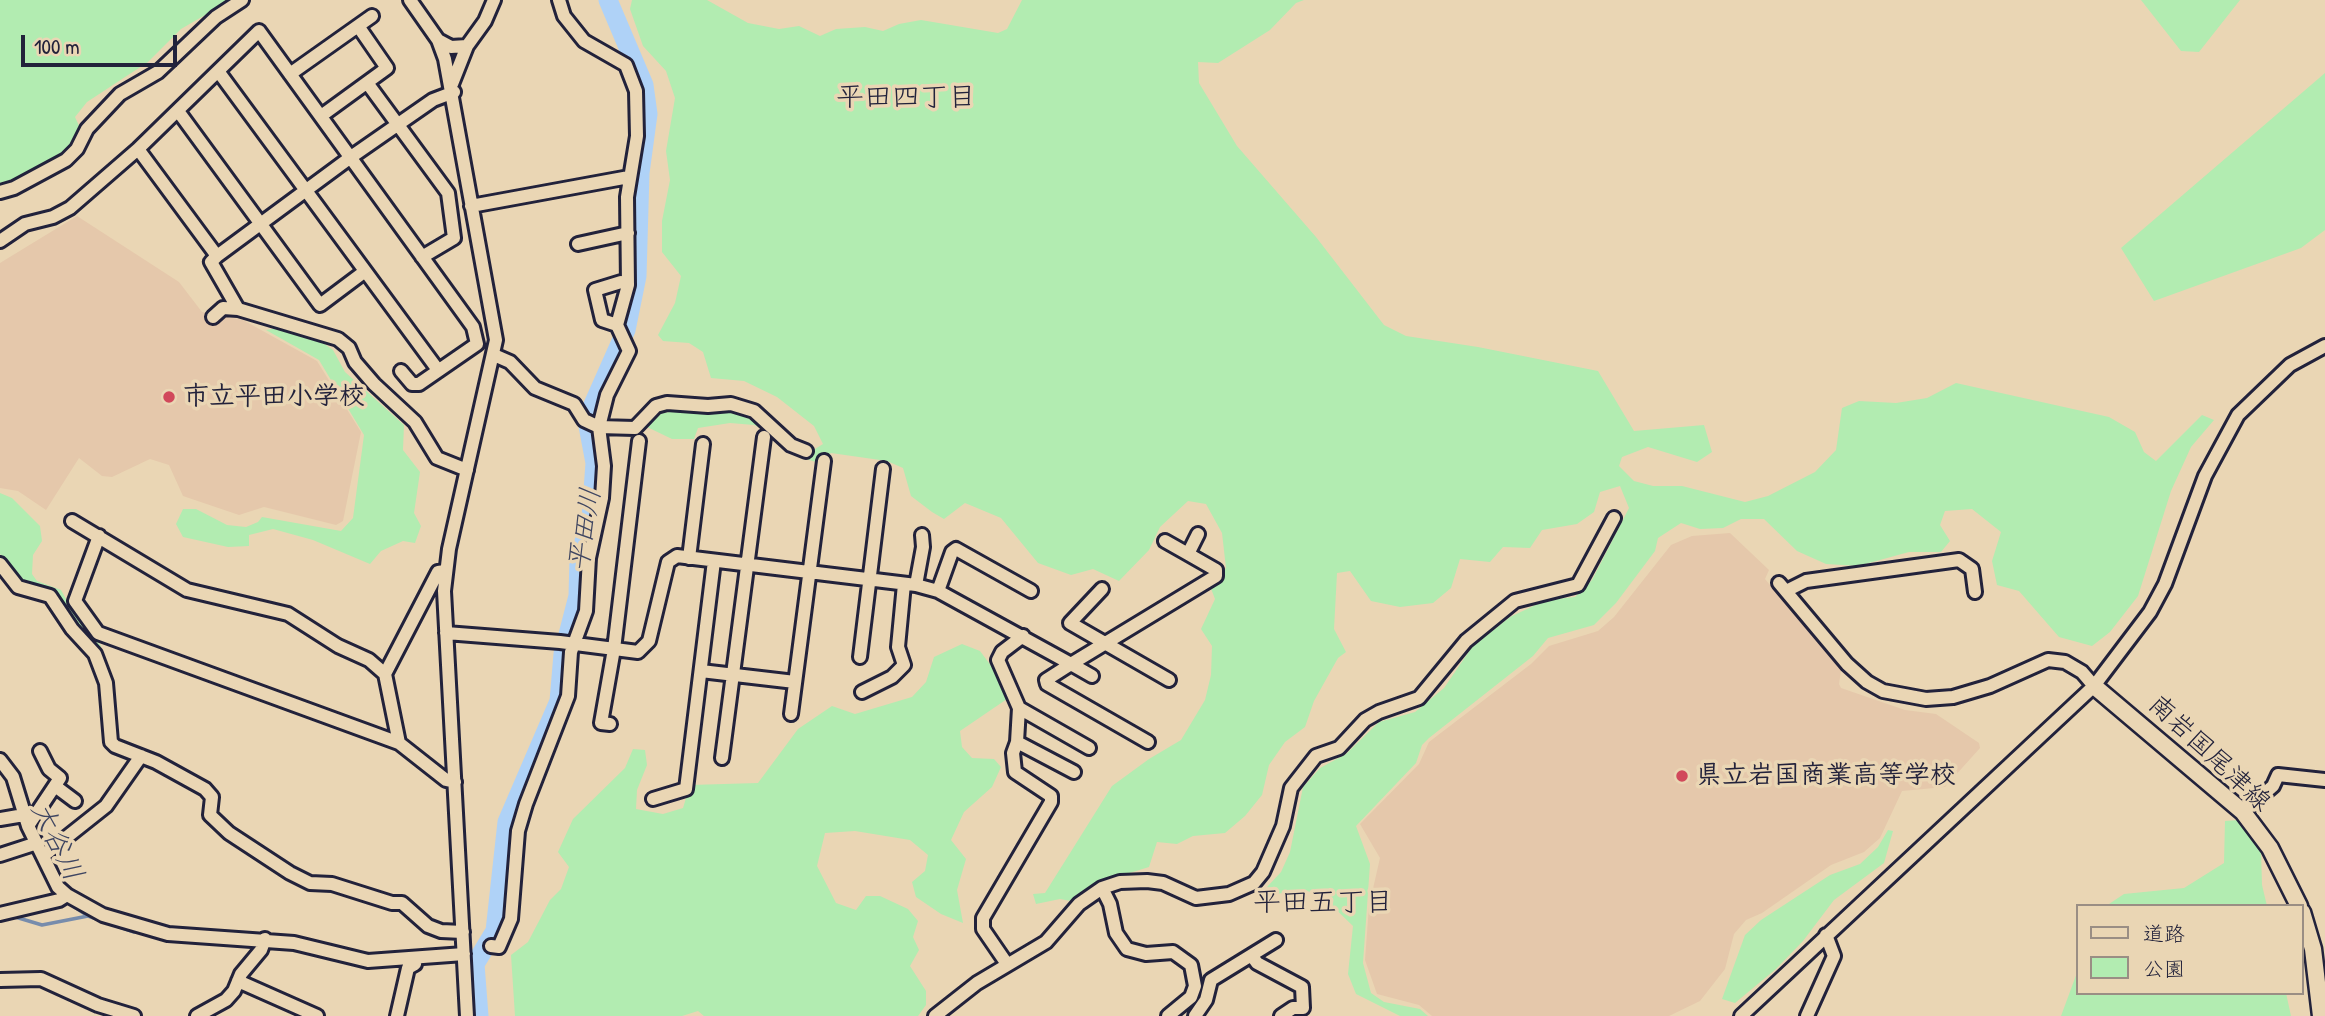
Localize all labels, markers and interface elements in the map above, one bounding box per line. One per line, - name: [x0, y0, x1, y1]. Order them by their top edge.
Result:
- scale bar: [24, 21, 180, 65]
- text: 100 m: [34, 32, 80, 61]
- district label: 平田四丁目: [836, 82, 976, 116]
- place label: 市立平田小学校: [183, 381, 365, 413]
- marker: 市立平田小学校: [161, 389, 177, 405]
- water label: 平田川: [563, 486, 609, 574]
- street label: 南岩国尾津線: [2141, 689, 2277, 819]
- place label: 県立岩国商業高等学校: [1696, 760, 1956, 792]
- marker: 県立岩国商業高等学校: [1674, 768, 1690, 784]
- water label: 大谷川: [22, 797, 90, 887]
- district label: 平田五丁目: [1253, 887, 1393, 921]
- legend: [2076, 904, 2304, 995]
- text: 道路: [2143, 919, 2185, 948]
- text: 公園: [2143, 954, 2185, 983]

